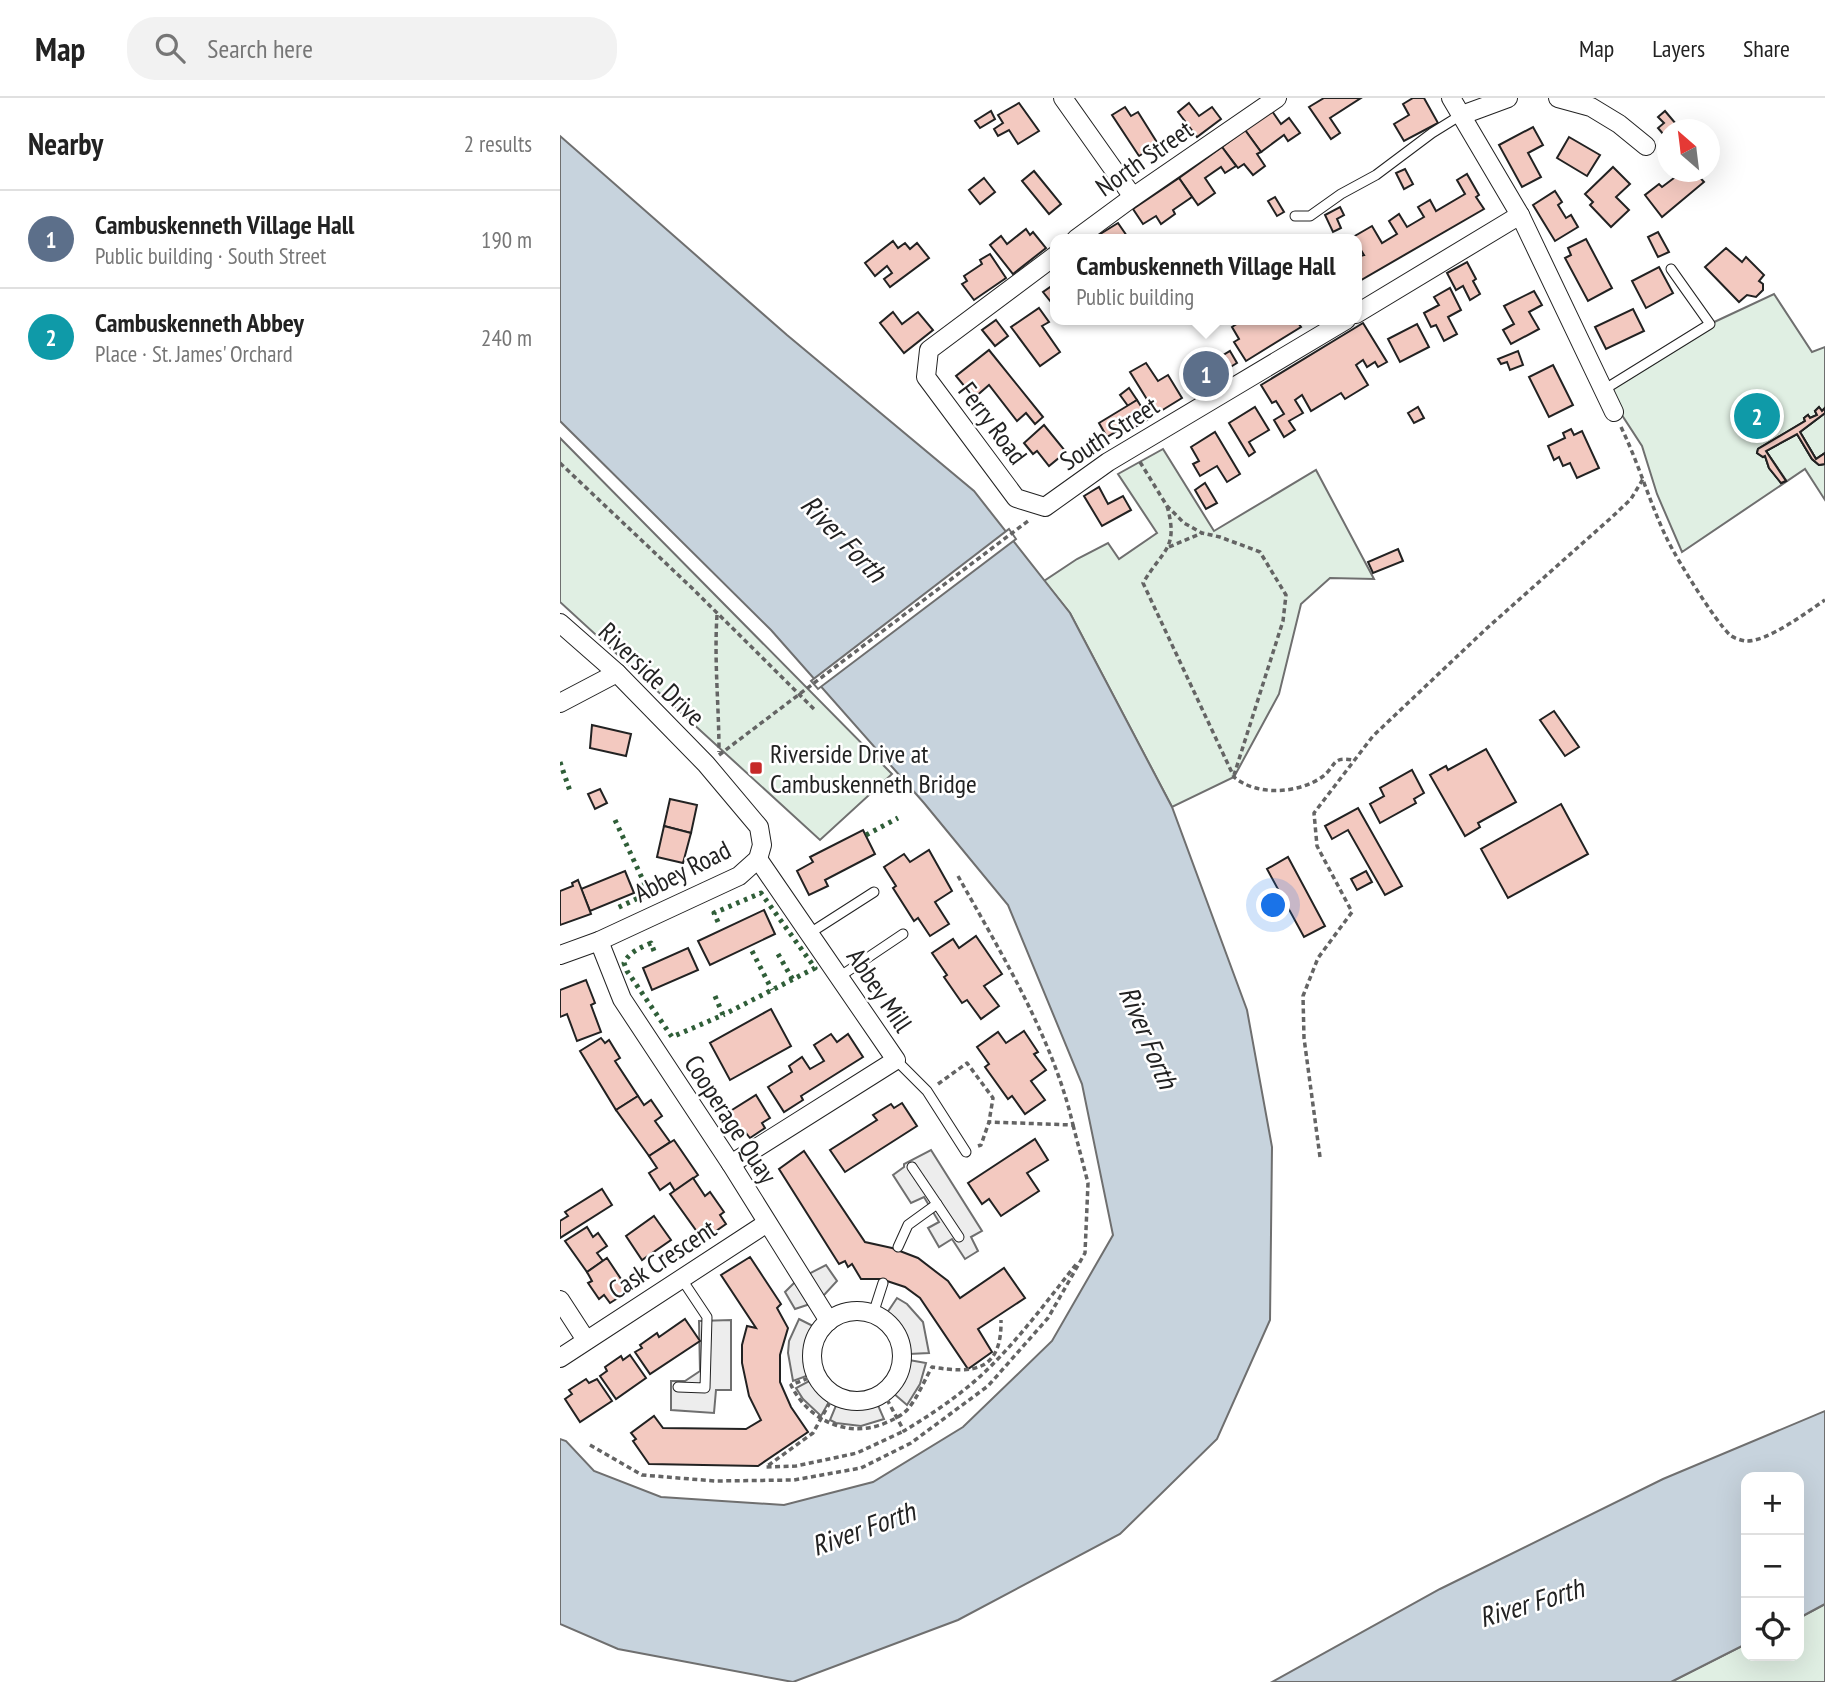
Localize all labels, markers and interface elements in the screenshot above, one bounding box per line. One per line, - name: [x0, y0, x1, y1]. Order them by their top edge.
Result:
- search box: [127, 17, 617, 80]
- text: Map: [35, 27, 85, 70]
- icon: search: [151, 29, 189, 67]
- text: Search here: [207, 32, 313, 65]
- text: Map: [1579, 33, 1614, 64]
- text: Layers: [1652, 33, 1705, 64]
- text: Share: [1743, 33, 1790, 64]
- street label: North Street: [1089, 113, 1199, 203]
- north arrow: [1657, 119, 1720, 182]
- text: Nearby: [28, 124, 103, 163]
- text: 2 results: [464, 129, 532, 158]
- text: Cambuskenneth Village Hall: [95, 208, 354, 241]
- text: 1: [46, 225, 57, 254]
- text: 190 m: [481, 225, 532, 254]
- popup: [1050, 234, 1362, 325]
- text: Public building · South Street: [95, 241, 326, 270]
- text: Cambuskenneth Village Hall: [1076, 249, 1336, 282]
- text: Public building: [1076, 282, 1194, 311]
- text: Cambuskenneth Abbey: [95, 306, 304, 339]
- text: 2: [46, 323, 57, 352]
- text: 240 m: [481, 323, 532, 352]
- text: Place · St. James' Orchard: [95, 339, 293, 368]
- pin: 1: [1183, 348, 1229, 400]
- street label: Ferry Road: [951, 375, 1035, 471]
- street label: South Street: [1053, 389, 1165, 477]
- pin: 2: [1734, 390, 1780, 442]
- water label: River Forth: [793, 486, 896, 591]
- street label: Riverside Drive: [592, 615, 712, 733]
- place label: Riverside Drive at Cambuskenneth Bridge: [770, 737, 977, 800]
- marker: Riverside Drive at Cambuskenneth Bridge: [748, 760, 764, 776]
- street label: Abbey Road: [628, 833, 736, 909]
- your location: [1256, 888, 1290, 922]
- street label: Abbey Mill: [840, 942, 920, 1038]
- water label: River Forth: [1111, 980, 1188, 1095]
- street label: Cooperage Quay: [677, 1049, 785, 1190]
- street label: Cask Crescent: [602, 1212, 722, 1306]
- map controls: [1741, 1472, 1804, 1661]
- button: +: [1741, 1472, 1804, 1535]
- water label: River Forth: [806, 1492, 921, 1564]
- button: −: [1741, 1535, 1804, 1598]
- water label: River Forth: [1474, 1568, 1589, 1635]
- button: locate: [1741, 1598, 1804, 1661]

